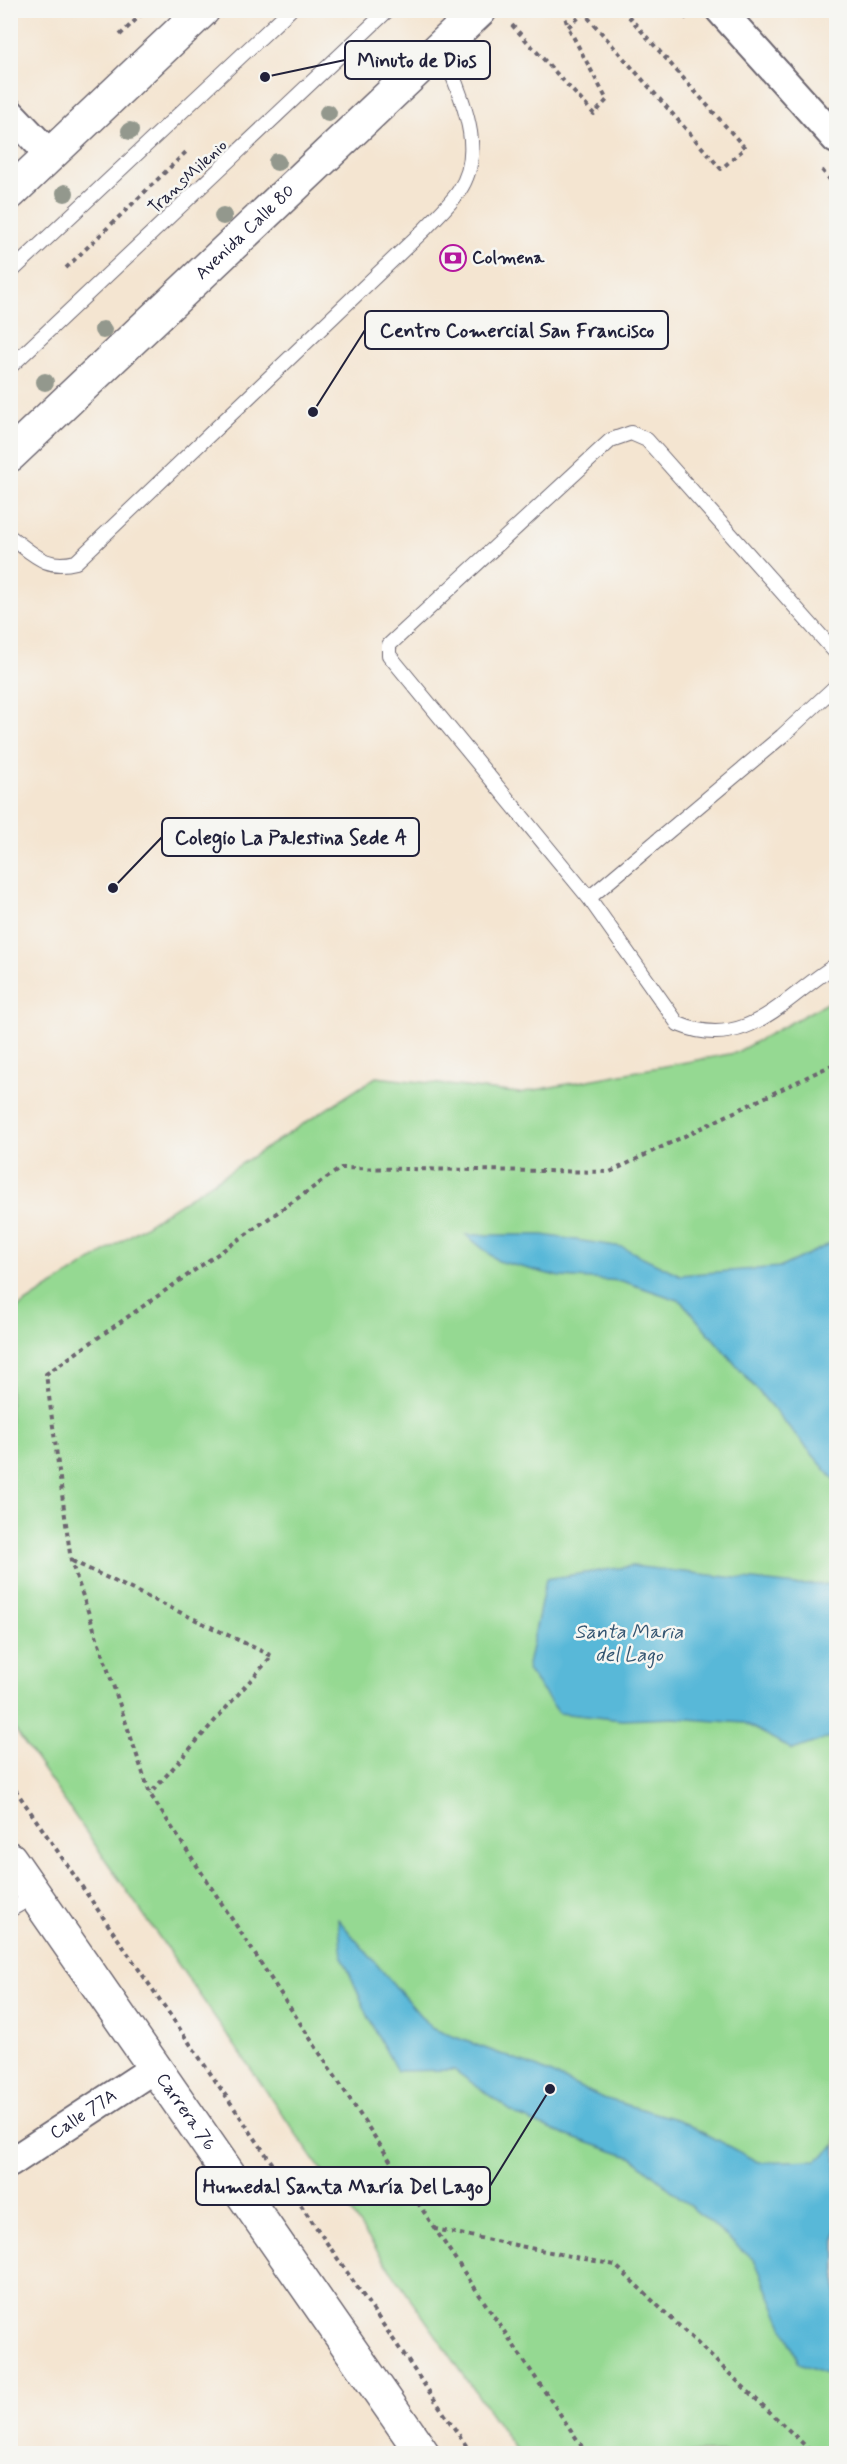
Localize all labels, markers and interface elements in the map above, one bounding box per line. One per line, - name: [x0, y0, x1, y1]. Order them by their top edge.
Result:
- callout: Minuto de Dios: [345, 41, 490, 79]
- text: Minuto de Dios: [357, 48, 477, 75]
- street label: TransMilenio: [143, 134, 233, 220]
- street label: Avenida Calle 80: [190, 179, 300, 285]
- bank icon: Colmena: [438, 243, 468, 273]
- place label: Colmena: [472, 246, 546, 270]
- callout: Centro Comercial San Francisco: [365, 311, 668, 349]
- text: Centro Comercial San Francisco: [380, 318, 655, 345]
- callout: Colegio La Palestina Sede A: [162, 818, 419, 856]
- text: Colegio La Palestina Sede A: [175, 825, 408, 854]
- water label: Santa Maria del Lago: [575, 1619, 684, 1669]
- street label: Carrera 76: [150, 2068, 221, 2156]
- street label: Calle 77A: [45, 2084, 122, 2145]
- callout: Humedal Santa María Del Lago: [196, 2167, 490, 2205]
- text: Humedal Santa María Del Lago: [203, 2174, 484, 2201]

